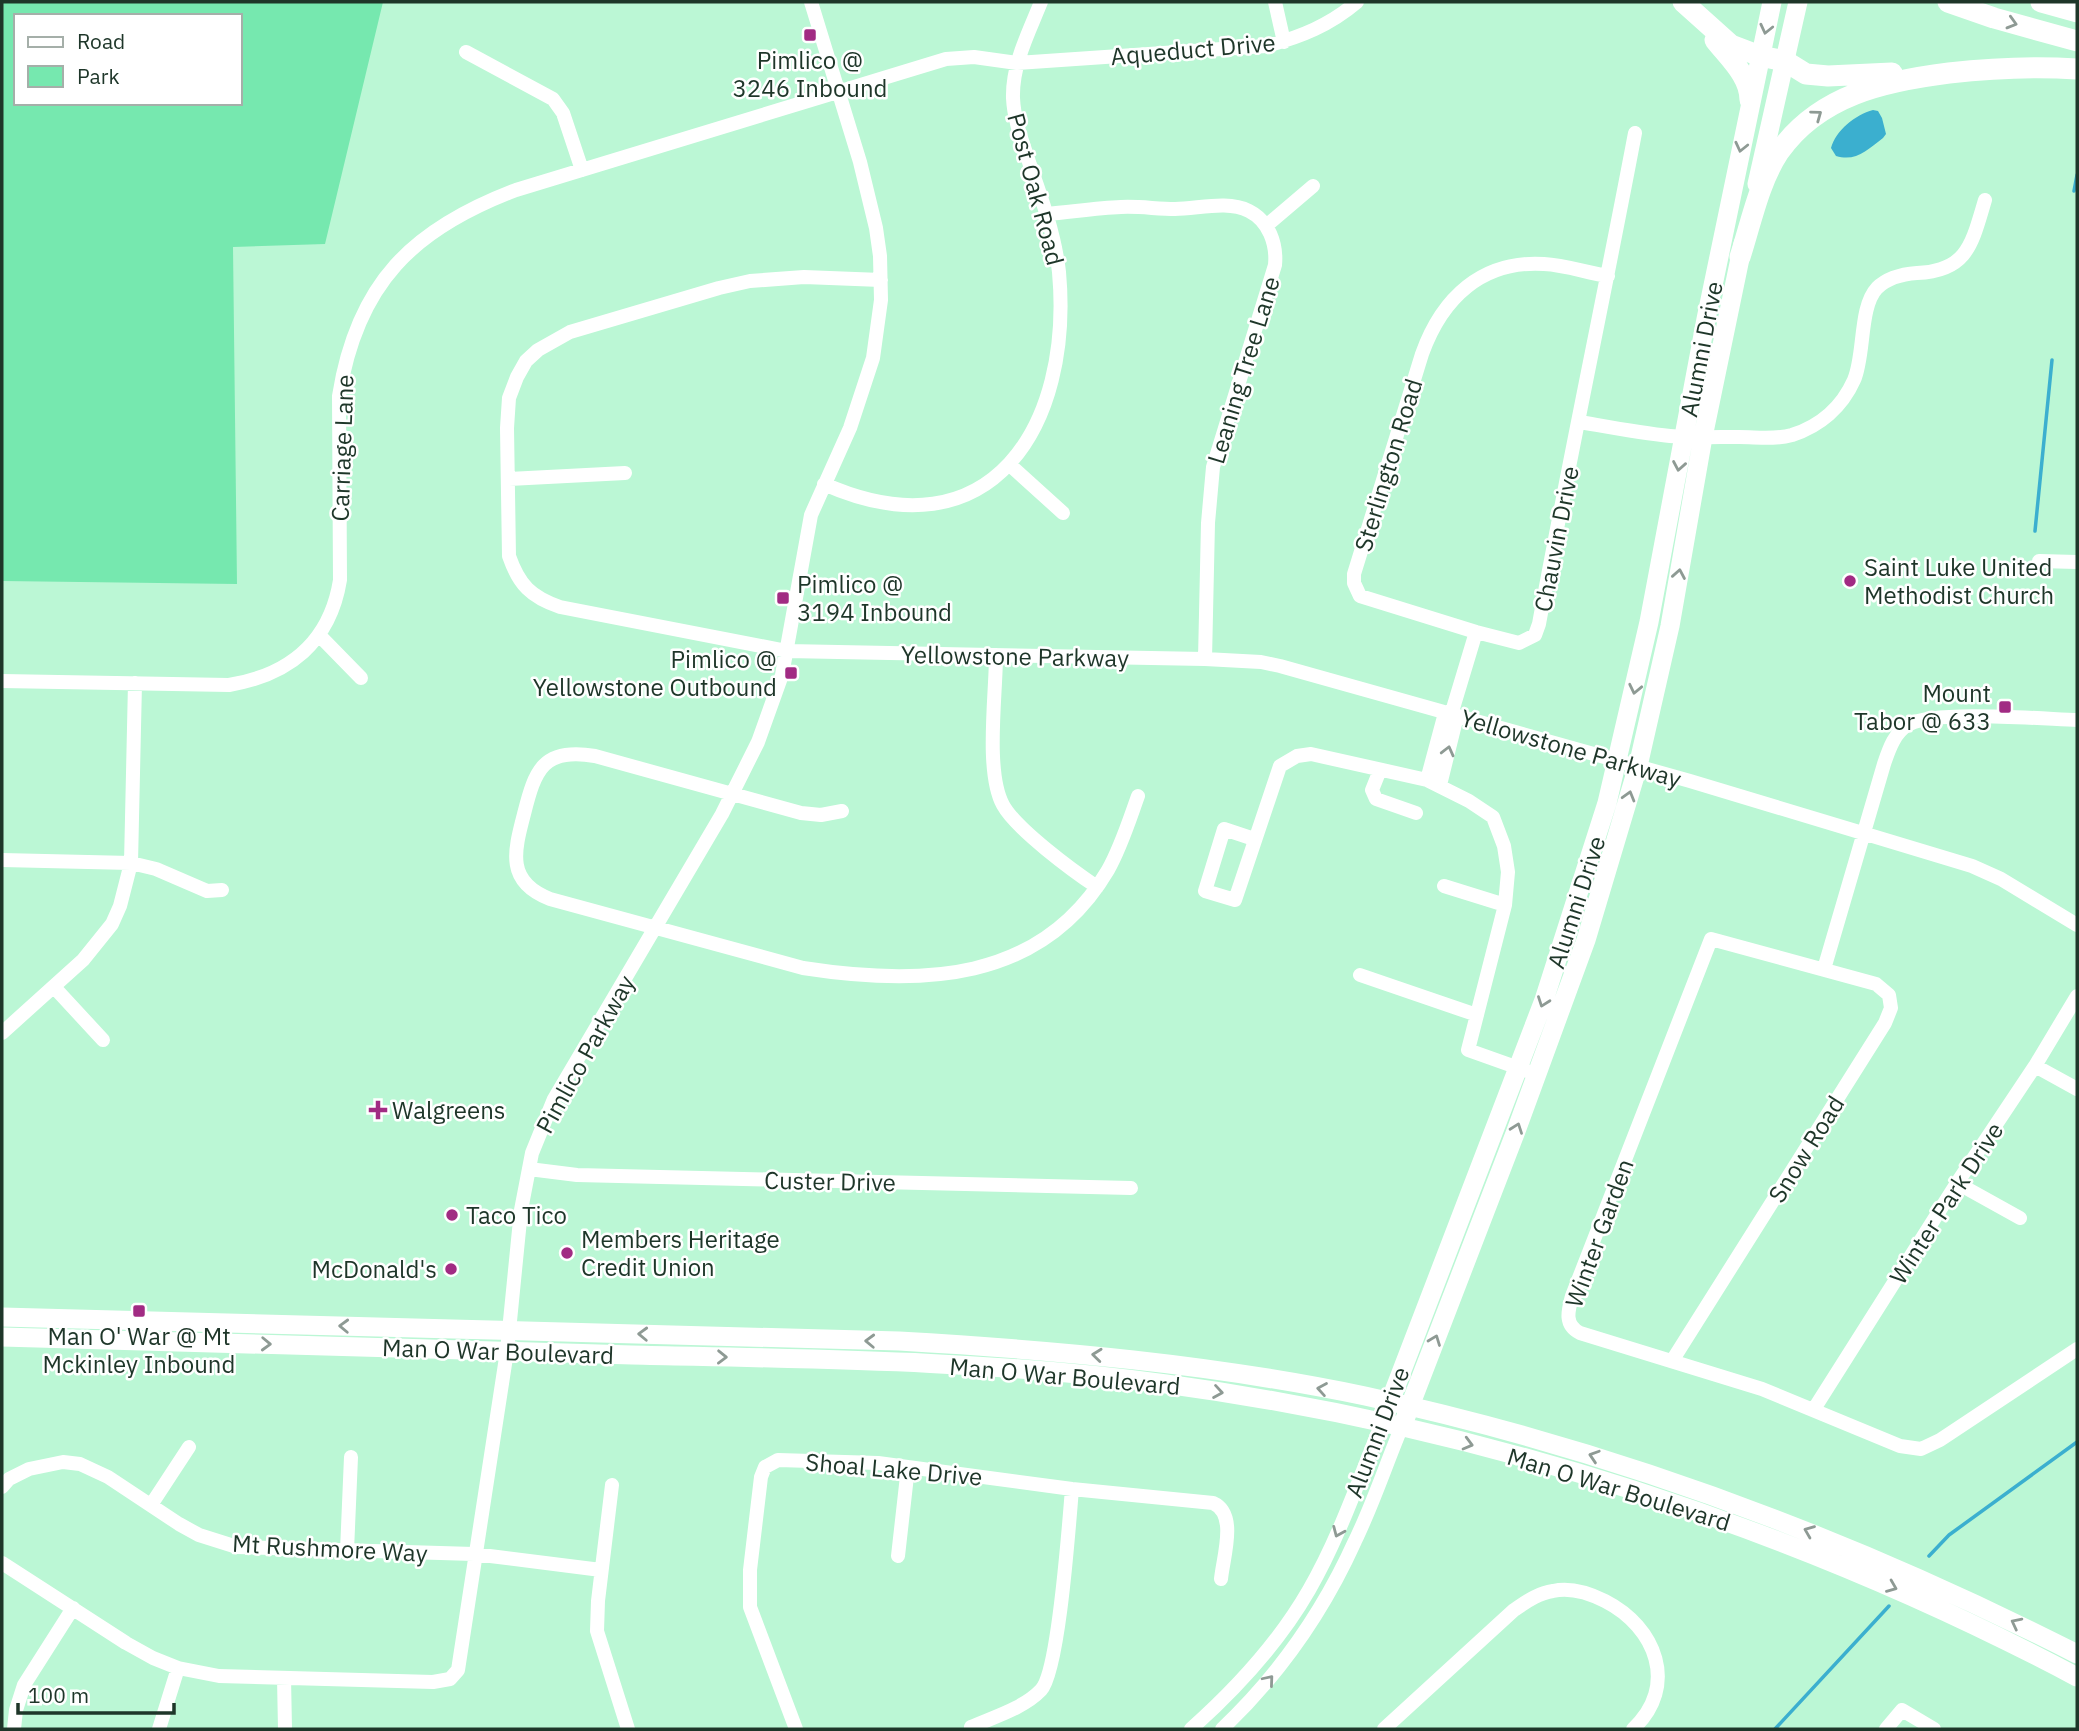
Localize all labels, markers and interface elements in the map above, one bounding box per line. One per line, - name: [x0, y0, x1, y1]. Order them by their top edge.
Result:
- legend: [14, 14, 242, 105]
- one-way arrow: [2006, 15, 2018, 29]
- one-way arrow: [1760, 23, 1775, 35]
- street label: Aqueduct Drive: [1109, 26, 1277, 72]
- text: Road: [77, 27, 125, 55]
- marker: Pimlico @ 3246 Inbound: [802, 27, 818, 43]
- place label: Pimlico @ 3246 Inbound: [732, 44, 888, 104]
- text: Park: [77, 62, 120, 90]
- street label: Post Oak Road: [1000, 109, 1072, 269]
- one-way arrow: [1809, 110, 1822, 123]
- one-way arrow: [1735, 141, 1750, 153]
- street label: Leaning Tree Lane: [1199, 272, 1287, 468]
- street label: Alumni Drive: [1672, 278, 1730, 420]
- street label: Carriage Lane: [323, 374, 361, 522]
- street label: Sterlington Road: [1346, 375, 1430, 555]
- one-way arrow: [1672, 460, 1687, 472]
- street label: Chauvin Drive: [1526, 463, 1586, 615]
- place label: Saint Luke United Methodist Church: [1864, 551, 2054, 611]
- place label: Pimlico @ 3194 Inbound: [797, 568, 952, 628]
- one-way arrow: [1671, 568, 1686, 580]
- marker: Saint Luke United Methodist Church: [1842, 573, 1858, 589]
- marker: Pimlico @ 3194 Inbound: [775, 590, 791, 606]
- street label: Yellowstone Parkway: [901, 638, 1129, 674]
- place label: Pimlico @ Yellowstone Outbound: [533, 643, 777, 703]
- marker: Pimlico @ Yellowstone Outbound: [783, 665, 799, 681]
- place label: Mount Tabor @ 633: [1854, 677, 1991, 737]
- one-way arrow: [1628, 683, 1643, 695]
- marker: Mount Tabor @ 633: [1997, 699, 2013, 715]
- street label: Yellowstone Parkway: [1457, 701, 1685, 795]
- one-way arrow: [1440, 745, 1454, 757]
- one-way arrow: [1621, 791, 1636, 803]
- street label: Alumni Drive: [1540, 832, 1612, 972]
- street label: Pimlico Parkway: [528, 969, 642, 1139]
- one-way arrow: [1537, 995, 1551, 1007]
- street label: Snow Road: [1761, 1090, 1851, 1208]
- place label: Walgreens: [392, 1094, 506, 1126]
- marker: Walgreens: [370, 1102, 386, 1118]
- street label: Winter Park Drive: [1882, 1116, 2010, 1290]
- one-way arrow: [1509, 1122, 1523, 1134]
- street label: Winter Garden: [1557, 1154, 1641, 1312]
- street label: Custer Drive: [764, 1164, 896, 1198]
- place label: Taco Tico: [466, 1199, 567, 1231]
- marker: Taco Tico: [444, 1207, 460, 1223]
- place label: Members Heritage Credit Union: [581, 1223, 780, 1283]
- marker: Members Heritage Credit Union: [559, 1245, 575, 1261]
- place label: McDonald's: [312, 1253, 437, 1285]
- marker: McDonald's: [443, 1261, 459, 1277]
- marker: Man O' War @ Mt Mckinley Inbound: [131, 1303, 147, 1319]
- one-way arrow: [338, 1318, 349, 1333]
- place label: Man O' War @ Mt Mckinley Inbound: [43, 1320, 235, 1380]
- one-way arrow: [637, 1326, 648, 1342]
- street label: Man O War Boulevard: [382, 1331, 614, 1371]
- one-way arrow: [864, 1333, 875, 1348]
- one-way arrow: [1426, 1334, 1440, 1346]
- one-way arrow: [261, 1337, 272, 1352]
- one-way arrow: [1091, 1348, 1103, 1363]
- one-way arrow: [717, 1350, 728, 1365]
- street label: Man O War Boulevard: [948, 1350, 1182, 1402]
- street label: Alumni Drive: [1337, 1362, 1417, 1502]
- one-way arrow: [1316, 1382, 1328, 1397]
- one-way arrow: [1212, 1384, 1224, 1399]
- one-way arrow: [1462, 1436, 1474, 1450]
- street label: Man O War Boulevard: [1503, 1440, 1735, 1538]
- street label: Shoal Lake Drive: [804, 1445, 984, 1493]
- one-way arrow: [1588, 1450, 1600, 1464]
- one-way arrow: [1332, 1525, 1346, 1537]
- one-way arrow: [1803, 1526, 1815, 1540]
- street label: Mt Rushmore Way: [231, 1527, 429, 1569]
- one-way arrow: [1885, 1579, 1898, 1593]
- one-way arrow: [2011, 1618, 2023, 1632]
- scale bar: [18, 1672, 173, 1716]
- one-way arrow: [1261, 1675, 1274, 1688]
- text: 100 m: [28, 1681, 89, 1709]

